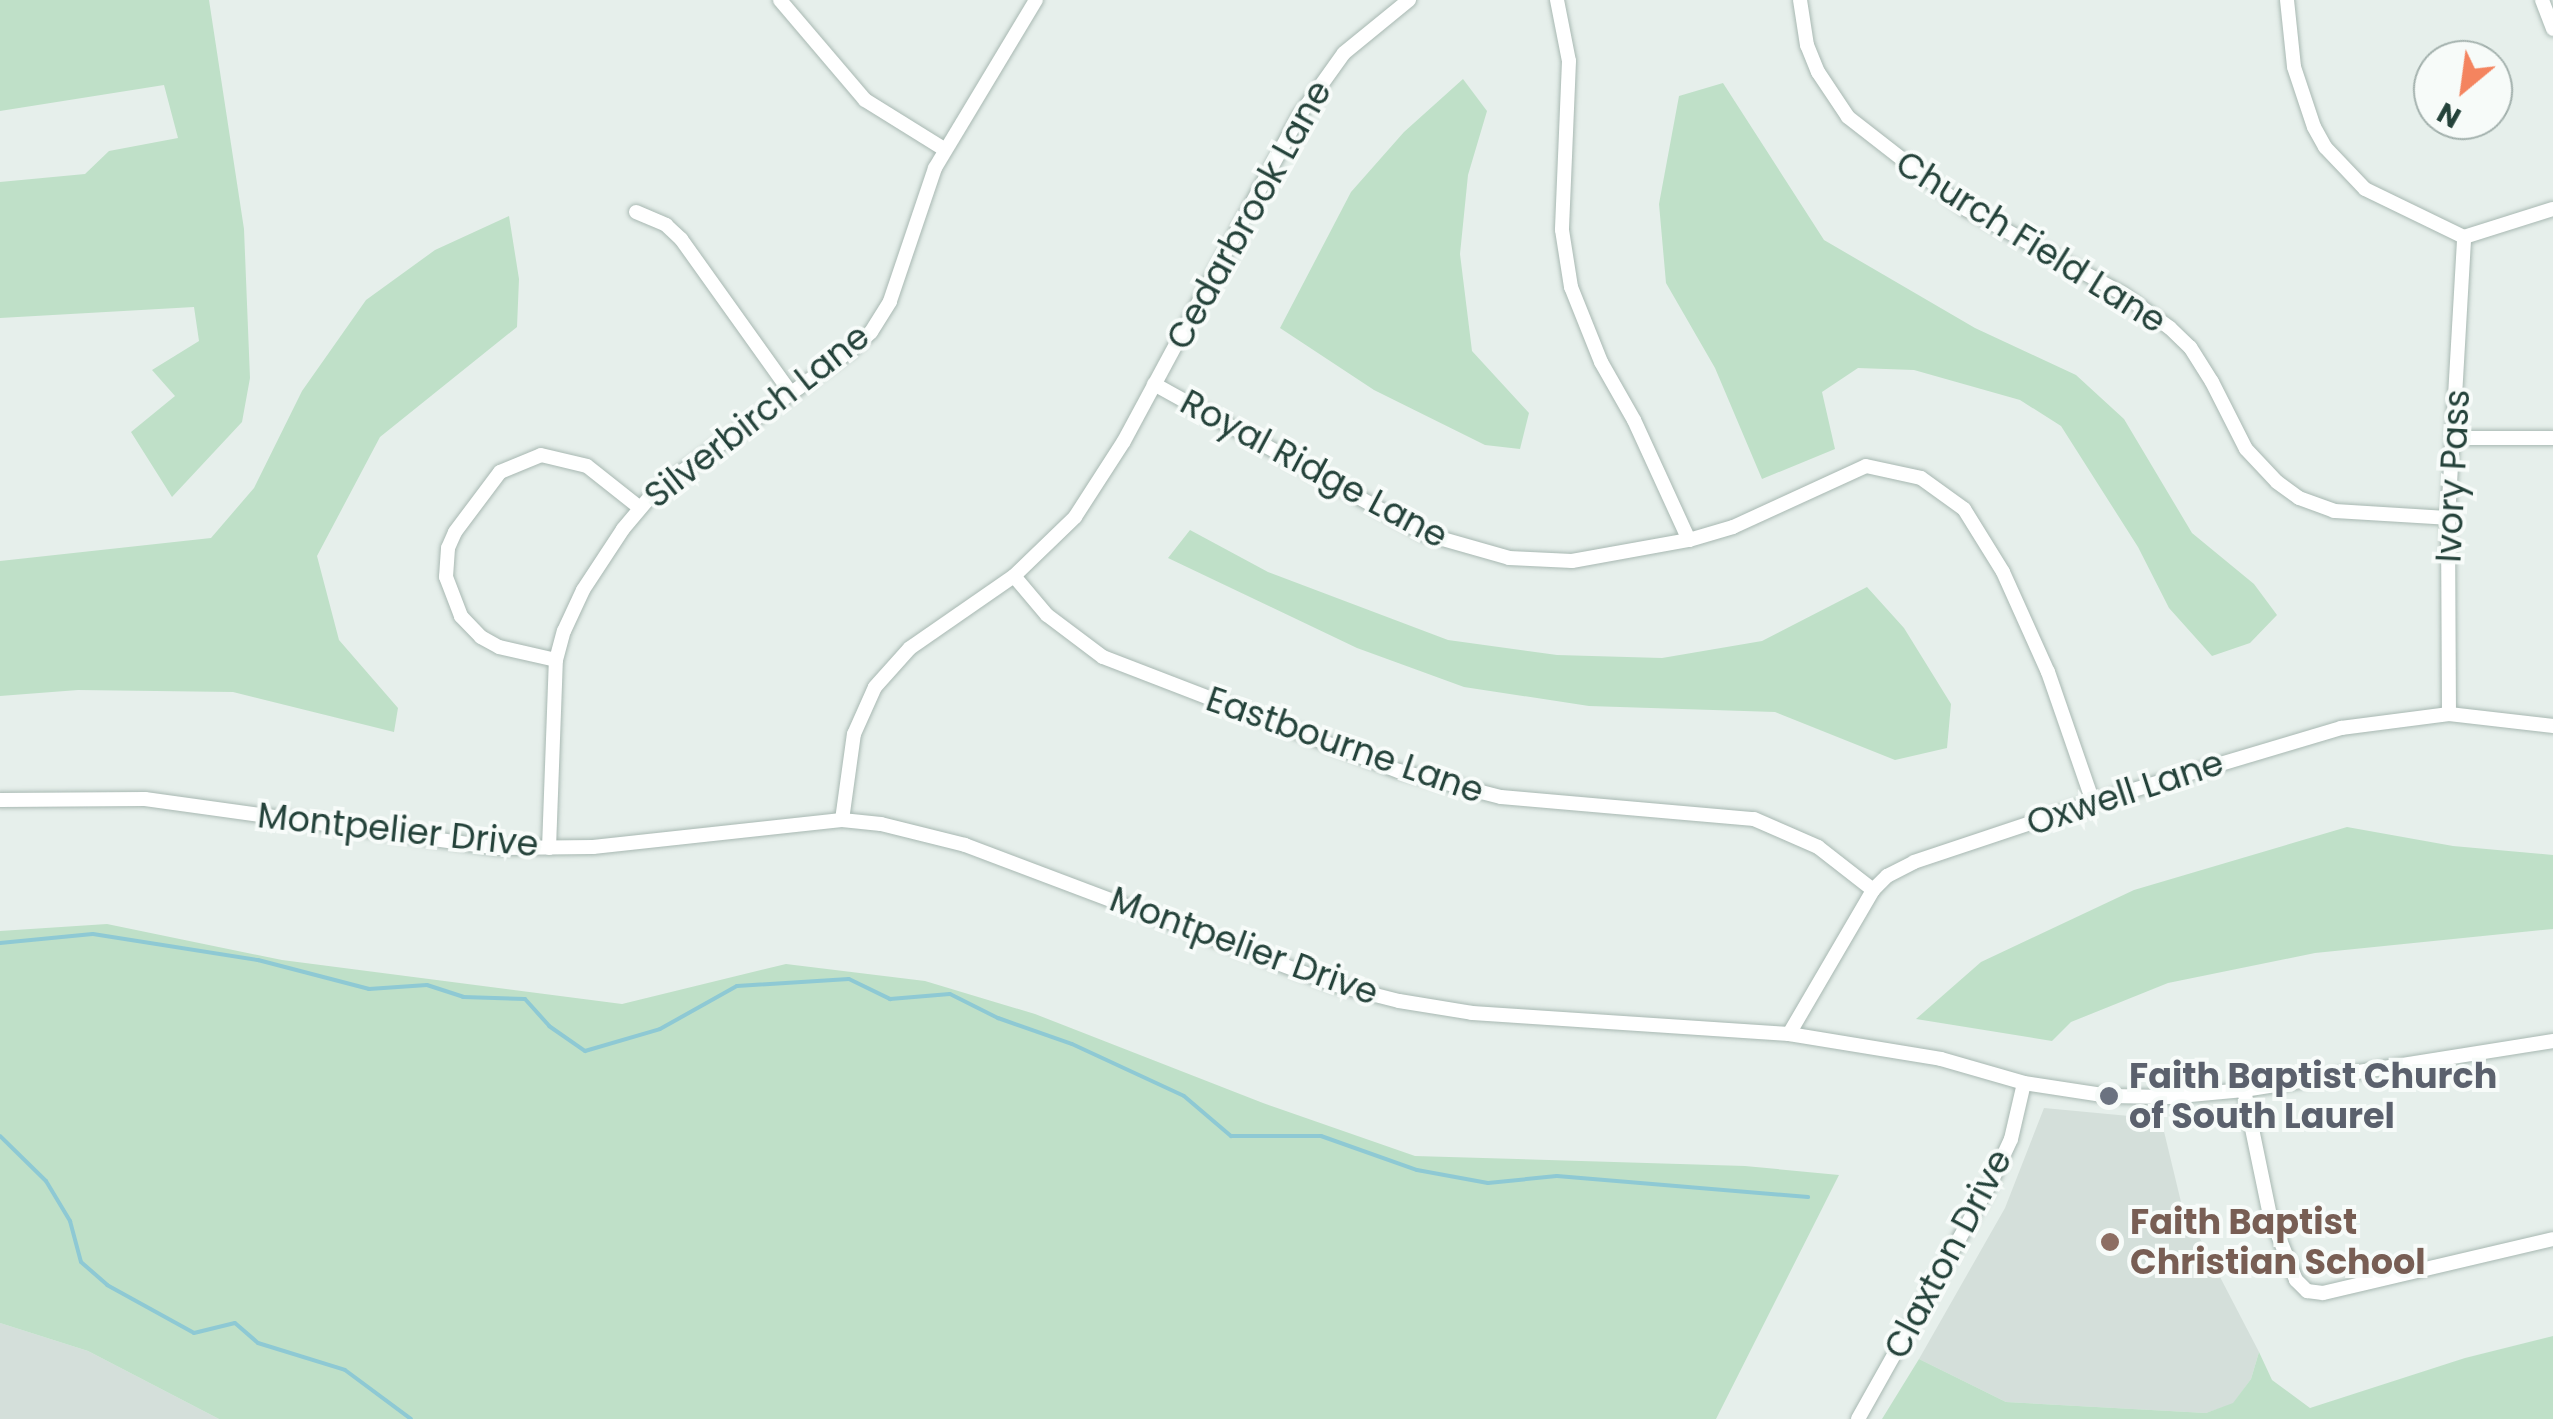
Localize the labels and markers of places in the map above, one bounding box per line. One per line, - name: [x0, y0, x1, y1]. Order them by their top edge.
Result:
- place label: Faith Baptist Church of South Laurel: [2129, 1055, 2497, 1137]
- marker: Faith Baptist Church of South Laurel: [2098, 1085, 2120, 1107]
- place label: Faith Baptist Christian School: [2130, 1201, 2426, 1283]
- marker: Faith Baptist Christian School: [2099, 1231, 2121, 1253]

